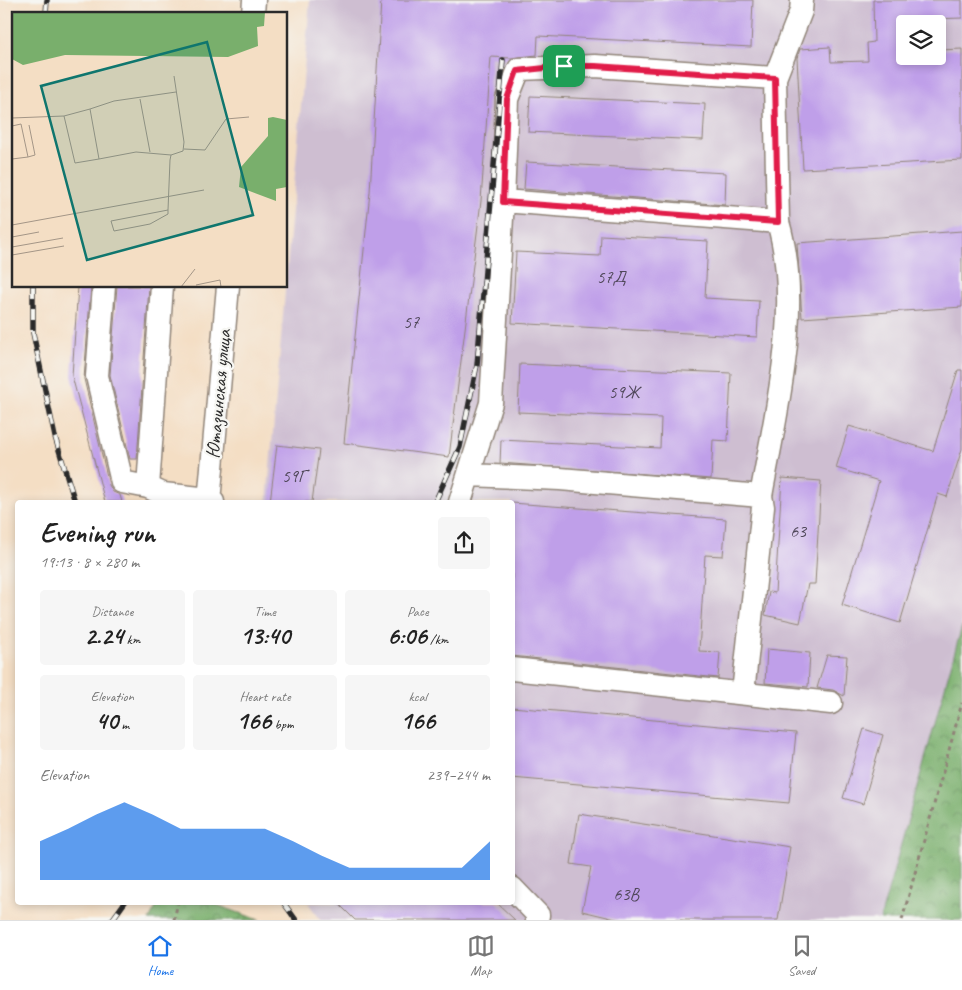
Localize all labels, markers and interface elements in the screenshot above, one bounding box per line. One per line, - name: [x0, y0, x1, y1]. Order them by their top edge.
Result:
- inset map: [12, 12, 288, 288]
- map controls: [896, 15, 946, 65]
- button: layers: [896, 15, 946, 65]
- pin: [543, 45, 585, 87]
- icon: arrive: [550, 52, 578, 80]
- house number: 57Д: [596, 266, 628, 288]
- house number: 57: [403, 311, 420, 333]
- street label: Ютазинская улица: [200, 327, 237, 460]
- house number: 59Ж: [608, 381, 642, 403]
- house number: 59Г: [282, 465, 310, 487]
- text: Evening run: [40, 515, 155, 550]
- button: share: [438, 517, 490, 569]
- house number: 63: [790, 520, 808, 542]
- text: 19:13 · 8 × 280 m: [40, 552, 139, 572]
- text: Distance: [91, 603, 133, 620]
- text: Time: [254, 603, 276, 620]
- text: Pace: [407, 603, 428, 620]
- text: 2.24: [84, 620, 123, 652]
- text: 13:40: [240, 620, 290, 652]
- text: 6:06: [387, 620, 427, 652]
- text: km: [123, 631, 140, 648]
- text: /km: [427, 631, 448, 648]
- text: Elevation: [91, 688, 134, 705]
- text: Heart rate: [239, 688, 291, 705]
- text: kcal: [408, 688, 427, 705]
- text: 40: [95, 705, 118, 737]
- text: 166: [236, 705, 271, 737]
- text: 166: [400, 705, 435, 737]
- text: m: [118, 716, 129, 733]
- text: bpm: [271, 716, 294, 733]
- text: Elevation: [40, 765, 89, 785]
- text: 239–244 m: [427, 765, 490, 785]
- house number: 63В: [613, 883, 640, 905]
- tab: Home: [146, 932, 174, 979]
- tab: Map: [467, 932, 495, 979]
- tab: Saved: [788, 932, 816, 979]

